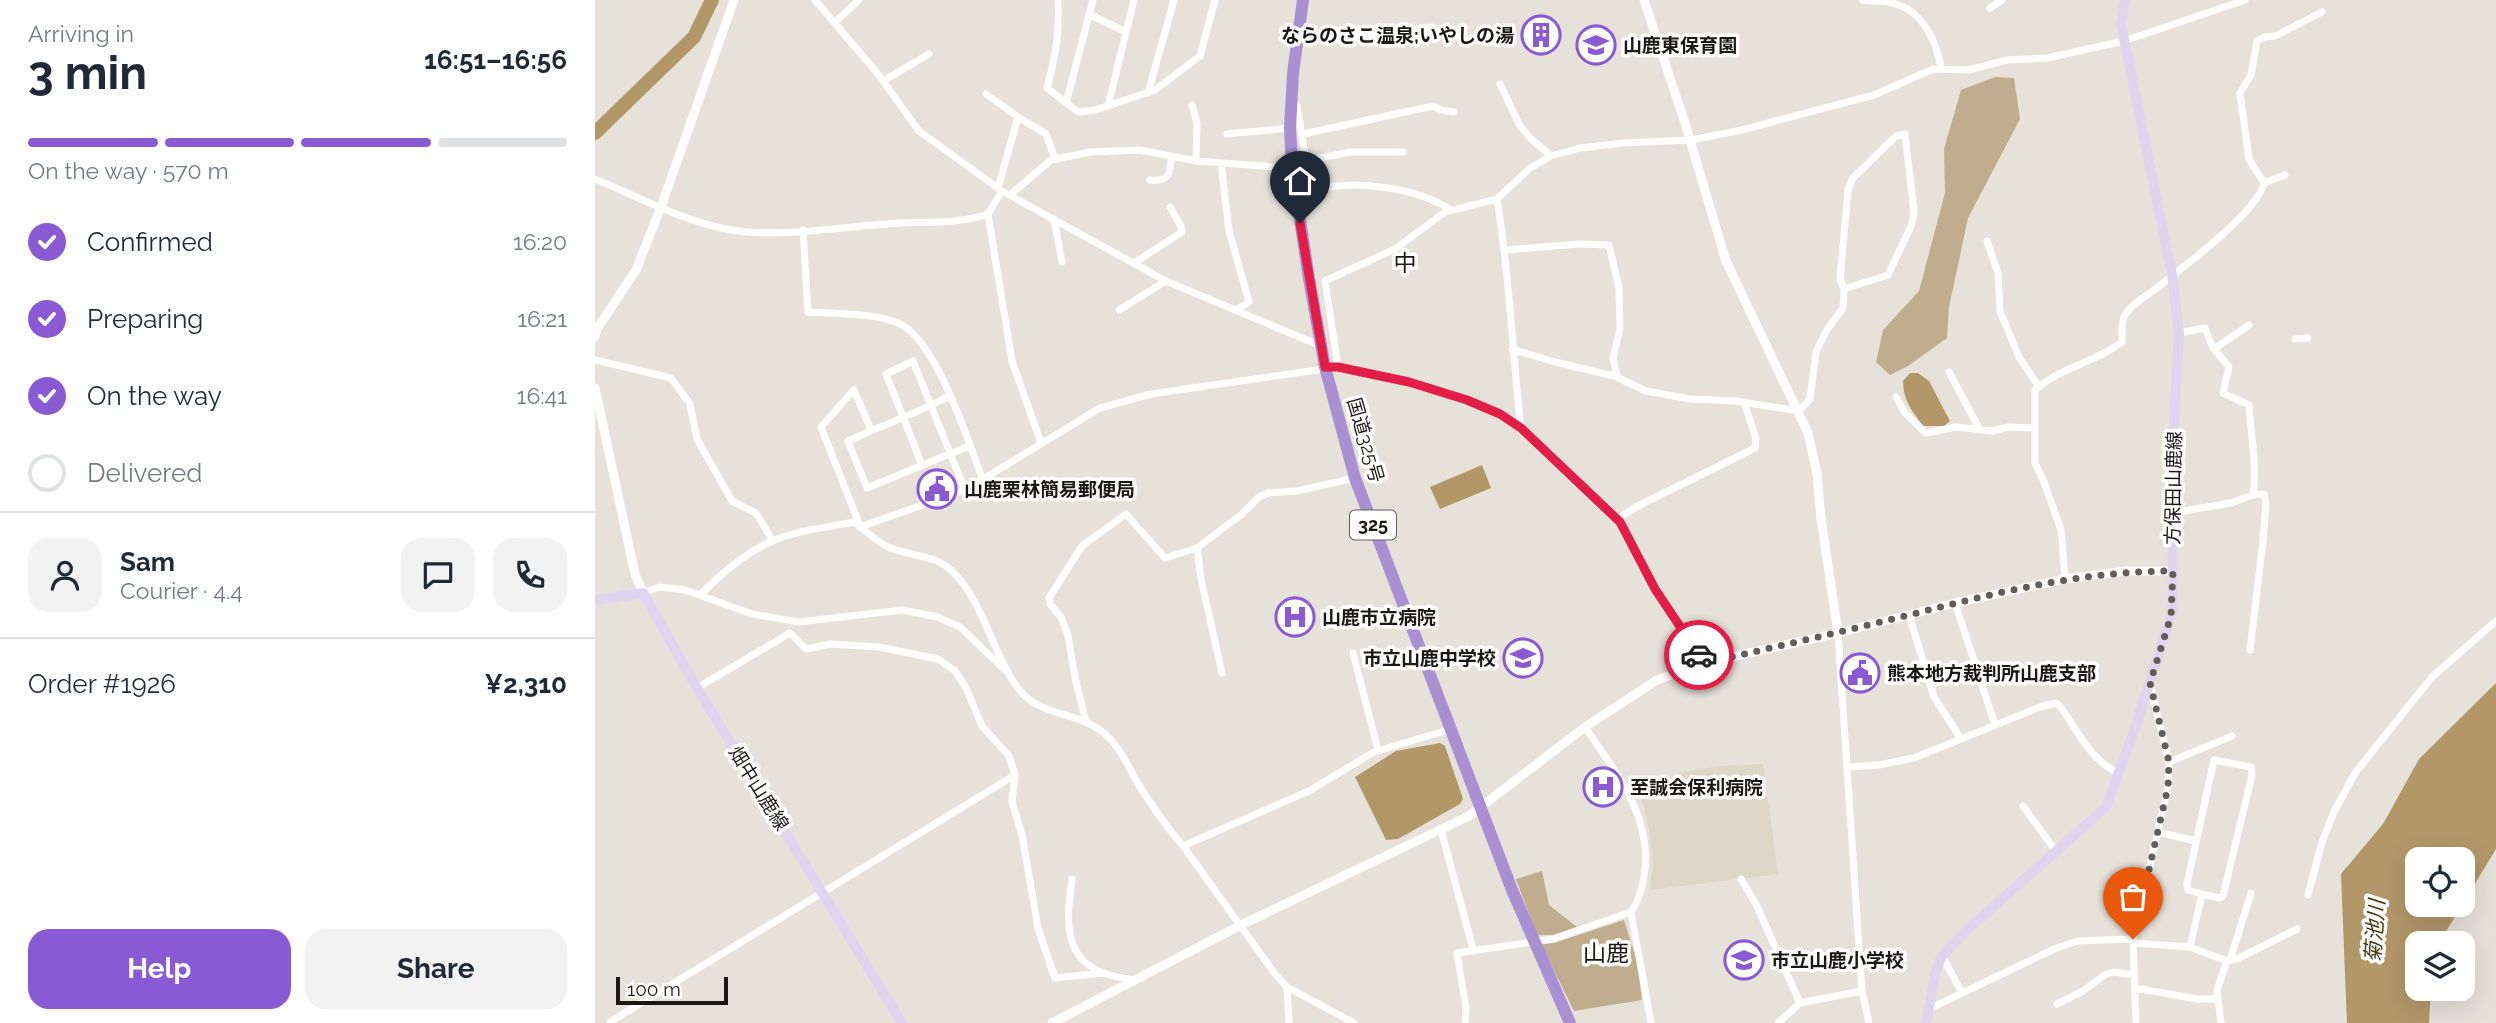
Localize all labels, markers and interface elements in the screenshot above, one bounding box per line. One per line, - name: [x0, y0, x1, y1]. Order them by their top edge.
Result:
- building icon: ならのさこ温泉;いやしの湯: [1520, 14, 1562, 56]
- text: Arriving in: [28, 20, 134, 47]
- place label: ならのさこ温泉;いやしの湯: [1281, 24, 1514, 46]
- school or university icon: 山鹿東保育園: [1575, 24, 1617, 66]
- place label: 山鹿東保育園: [1623, 34, 1737, 56]
- text: 16:51–16:56: [424, 45, 567, 75]
- text: 3 min: [28, 46, 147, 100]
- pin: [1270, 151, 1330, 223]
- text: On the way · 570 m: [28, 157, 229, 184]
- icon: home: [1281, 162, 1319, 200]
- icon: check: [28, 223, 66, 261]
- text: Confirmed: [87, 227, 213, 257]
- text: 16:20: [513, 228, 567, 255]
- district label: 中: [1394, 249, 1417, 276]
- icon: check: [28, 300, 66, 338]
- text: Preparing: [87, 304, 203, 334]
- text: 16:21: [517, 305, 567, 332]
- icon: check: [28, 377, 66, 415]
- text: On the way: [87, 381, 222, 411]
- text: 16:41: [517, 382, 567, 409]
- street label: 国道325号: [1343, 395, 1389, 485]
- street label: 方保田山鹿線: [2161, 431, 2185, 545]
- text: Delivered: [87, 458, 202, 488]
- public building icon: 山鹿栗林簡易郵便局: [916, 468, 958, 510]
- place label: 山鹿栗林簡易郵便局: [964, 478, 1135, 500]
- road number: 325: [1350, 510, 1396, 540]
- button: person: [28, 538, 102, 612]
- button: chat: [401, 538, 475, 612]
- button: phone: [493, 538, 567, 612]
- text: Sam: [120, 547, 175, 577]
- text: Courier · 4.4: [120, 577, 243, 604]
- hospital icon: 山鹿市立病院: [1274, 596, 1316, 638]
- place label: 山鹿市立病院: [1322, 606, 1436, 628]
- courier: [1664, 620, 1734, 690]
- icon: car: [1680, 636, 1718, 674]
- school or university icon: 市立山鹿中学校: [1502, 637, 1544, 679]
- place label: 市立山鹿中学校: [1363, 647, 1496, 669]
- public building icon: 熊本地方裁判所山鹿支部: [1839, 652, 1881, 694]
- place label: 熊本地方裁判所山鹿支部: [1887, 662, 2096, 684]
- text: Order #1926: [28, 669, 176, 699]
- text: ¥2,310: [484, 669, 567, 699]
- street label: 畑中山鹿線: [724, 742, 794, 834]
- hospital icon: 至誠会保利病院: [1582, 766, 1624, 808]
- place label: 至誠会保利病院: [1630, 776, 1763, 798]
- map controls: [2405, 847, 2475, 1001]
- button: locate: [2405, 847, 2475, 917]
- pin: [2103, 867, 2163, 939]
- icon: bag: [2114, 878, 2152, 916]
- water label: 菊池川: [2360, 897, 2389, 963]
- button: Help: [28, 929, 291, 1009]
- button: Share: [305, 929, 567, 1009]
- button: layers: [2405, 931, 2475, 1001]
- district label: 山鹿: [1583, 939, 1629, 966]
- school or university icon: 市立山鹿小学校: [1723, 939, 1765, 981]
- place label: 市立山鹿小学校: [1771, 949, 1904, 971]
- scale bar: [616, 974, 728, 1006]
- text: 100 m: [627, 978, 681, 1000]

